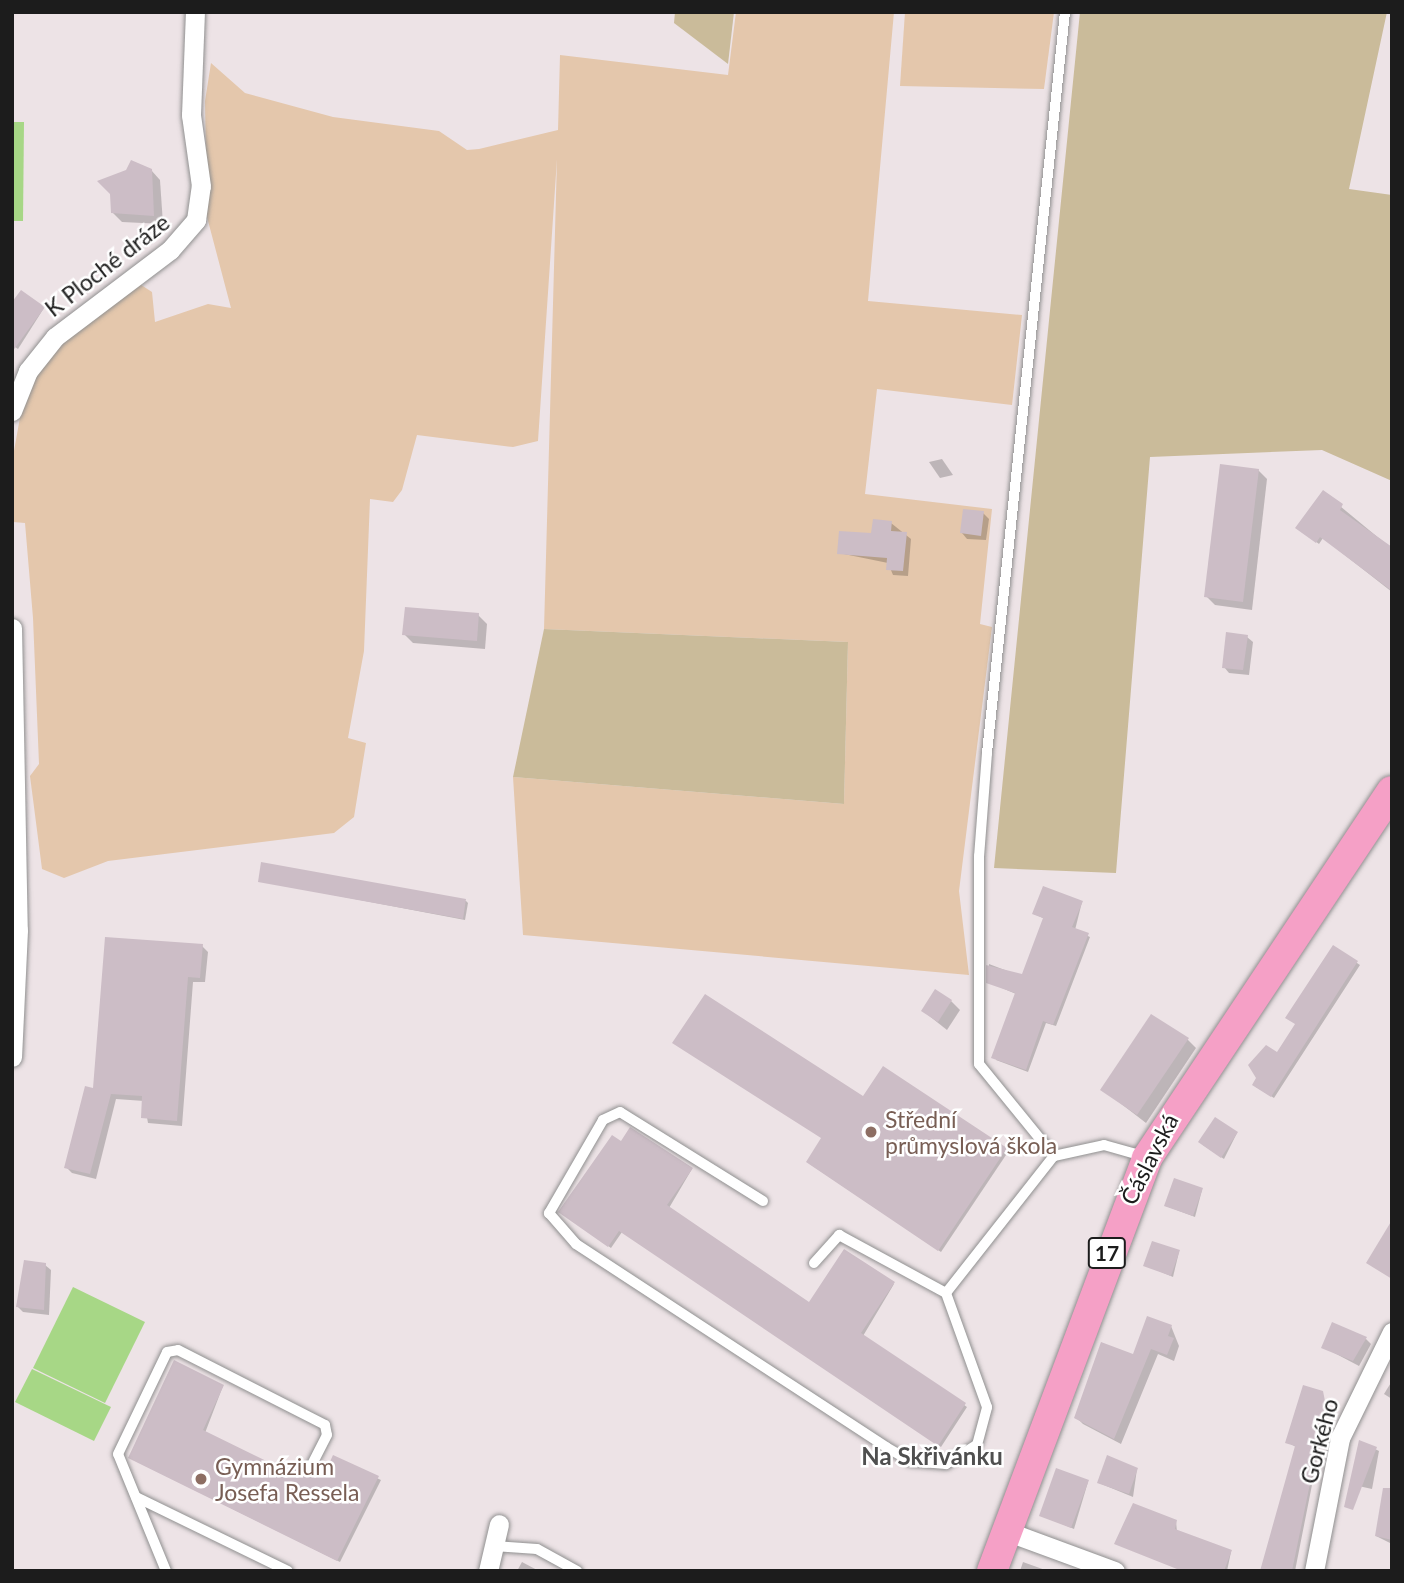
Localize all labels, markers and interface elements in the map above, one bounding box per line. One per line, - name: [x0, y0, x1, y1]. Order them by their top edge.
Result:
- street label: K Ploché dráze: [39, 208, 175, 322]
- place label: Střední průmyslová škola: [885, 1105, 1057, 1159]
- street label: Čáslavská: [1114, 1109, 1184, 1209]
- marker: Střední průmyslová škola: [863, 1124, 879, 1140]
- road number: 17: [1088, 1236, 1126, 1270]
- street label: Gorkého: [1294, 1395, 1344, 1487]
- district label: Na Skřivánku: [861, 1442, 1003, 1470]
- place label: Gymnázium Josefa Ressela: [215, 1452, 359, 1506]
- marker: Gymnázium Josefa Ressela: [193, 1471, 209, 1487]

